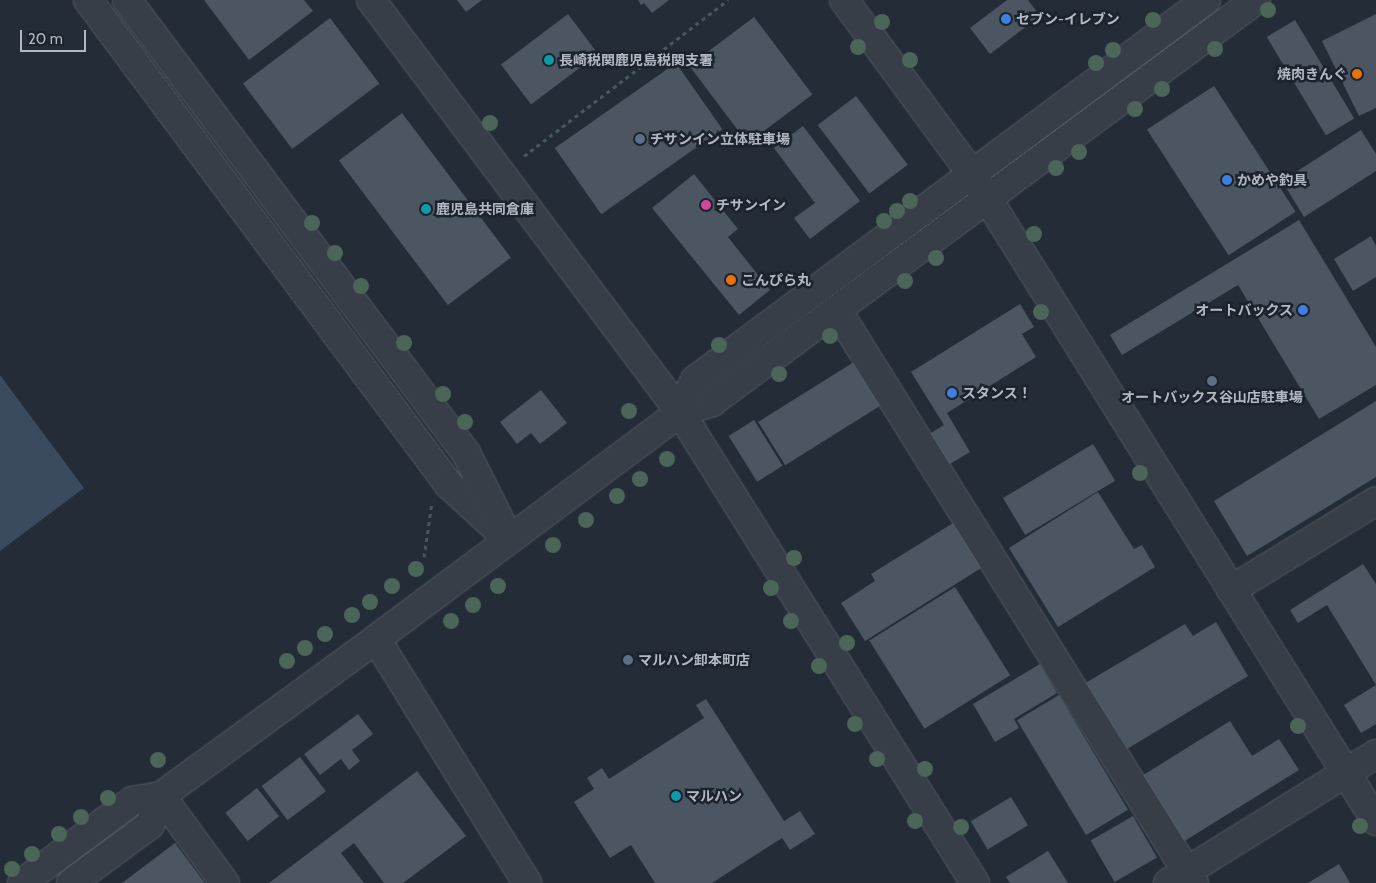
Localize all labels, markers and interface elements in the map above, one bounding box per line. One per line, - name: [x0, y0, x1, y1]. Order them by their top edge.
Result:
- place label: セブン-イレブン: [1016, 11, 1120, 27]
- marker: セブン-イレブン: [1000, 13, 1012, 25]
- scale bar: [22, 20, 89, 52]
- text: 20 m: [28, 30, 63, 48]
- place label: 長崎税関鹿児島税関支署: [559, 52, 713, 68]
- marker: 長崎税関鹿児島税関支署: [543, 54, 555, 66]
- place label: 焼肉きんぐ: [1277, 66, 1347, 82]
- marker: 焼肉きんぐ: [1351, 68, 1363, 80]
- place label: チサンイン立体駐車場: [650, 131, 790, 147]
- marker: チサンイン立体駐車場: [634, 133, 646, 145]
- place label: かめや釣具: [1237, 172, 1307, 188]
- marker: かめや釣具: [1221, 174, 1233, 186]
- place label: チサンイン: [716, 197, 786, 213]
- marker: チサンイン: [700, 199, 712, 211]
- place label: 鹿児島共同倉庫: [436, 201, 534, 217]
- marker: 鹿児島共同倉庫: [420, 203, 432, 215]
- place label: こんぴら丸: [741, 272, 811, 288]
- marker: こんぴら丸: [725, 274, 737, 286]
- place label: オートバックス: [1195, 302, 1293, 318]
- marker: オートバックス: [1297, 304, 1309, 316]
- marker: オートバックス谷山店駐車場: [1206, 375, 1218, 387]
- place label: スタンス！: [962, 385, 1032, 401]
- marker: スタンス！: [946, 387, 958, 399]
- place label: オートバックス谷山店駐車場: [1121, 389, 1303, 405]
- place label: マルハン卸本町店: [638, 652, 750, 668]
- marker: マルハン卸本町店: [622, 654, 634, 666]
- place label: マルハン: [686, 788, 742, 804]
- marker: マルハン: [670, 790, 682, 802]

